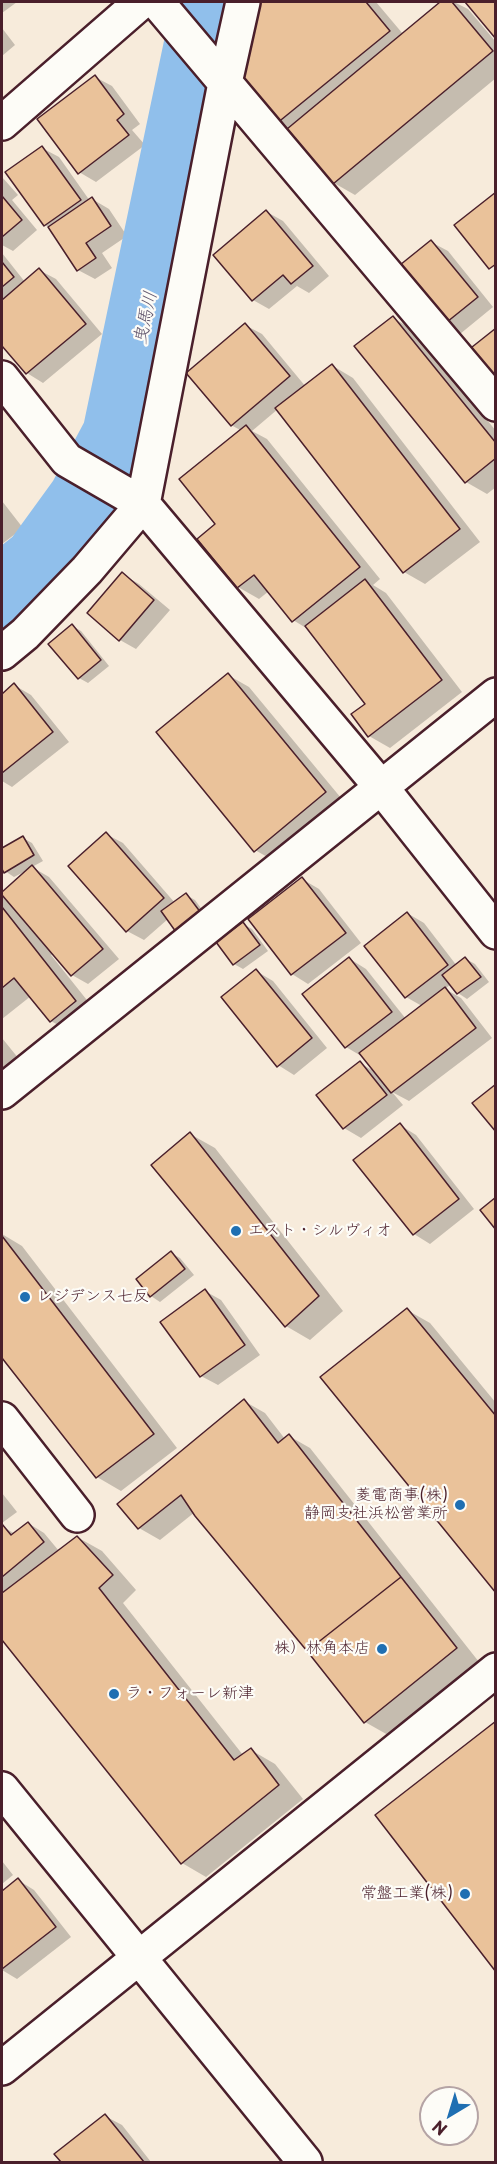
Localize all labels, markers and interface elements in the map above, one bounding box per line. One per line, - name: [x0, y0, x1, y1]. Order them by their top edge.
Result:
- water label: 曳馬川: [130, 289, 162, 347]
- place label: エスト・シルヴィオ: [248, 1221, 392, 1241]
- marker: エスト・シルヴィオ: [229, 1224, 243, 1238]
- place label: レジデンス七反: [37, 1287, 149, 1307]
- marker: レジデンス七反: [18, 1290, 32, 1304]
- place label: 菱電商事(株) 静岡支社浜松営業所: [304, 1486, 448, 1524]
- marker: 菱電商事(株) 静岡支社浜松営業所: [453, 1498, 467, 1512]
- place label: 株）林角本店: [274, 1639, 370, 1659]
- marker: 株）林角本店: [375, 1642, 389, 1656]
- place label: ラ・フォーレ新津: [126, 1684, 254, 1704]
- marker: ラ・フォーレ新津: [107, 1687, 121, 1701]
- place label: 常盤工業(株): [360, 1884, 453, 1904]
- marker: 常盤工業(株): [458, 1887, 472, 1901]
- north arrow: [419, 2086, 479, 2146]
- text: N: [427, 2115, 452, 2142]

